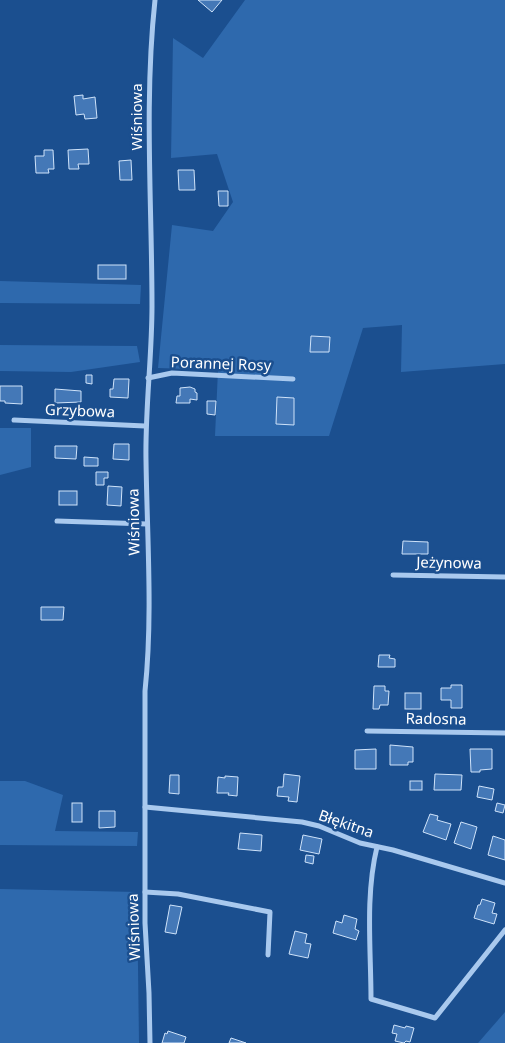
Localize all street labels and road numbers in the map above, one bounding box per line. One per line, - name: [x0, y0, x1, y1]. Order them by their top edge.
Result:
- street label: Wiśniowa: [126, 83, 146, 151]
- street label: Porannej Rosy: [170, 351, 272, 375]
- street label: Grzybowa: [45, 399, 115, 421]
- street label: Wiśniowa: [122, 488, 144, 556]
- street label: Jeżynowa: [414, 551, 482, 573]
- street label: Radosna: [405, 707, 467, 729]
- street label: Błękitna: [316, 804, 377, 842]
- street label: Wiśniowa: [122, 893, 144, 961]

